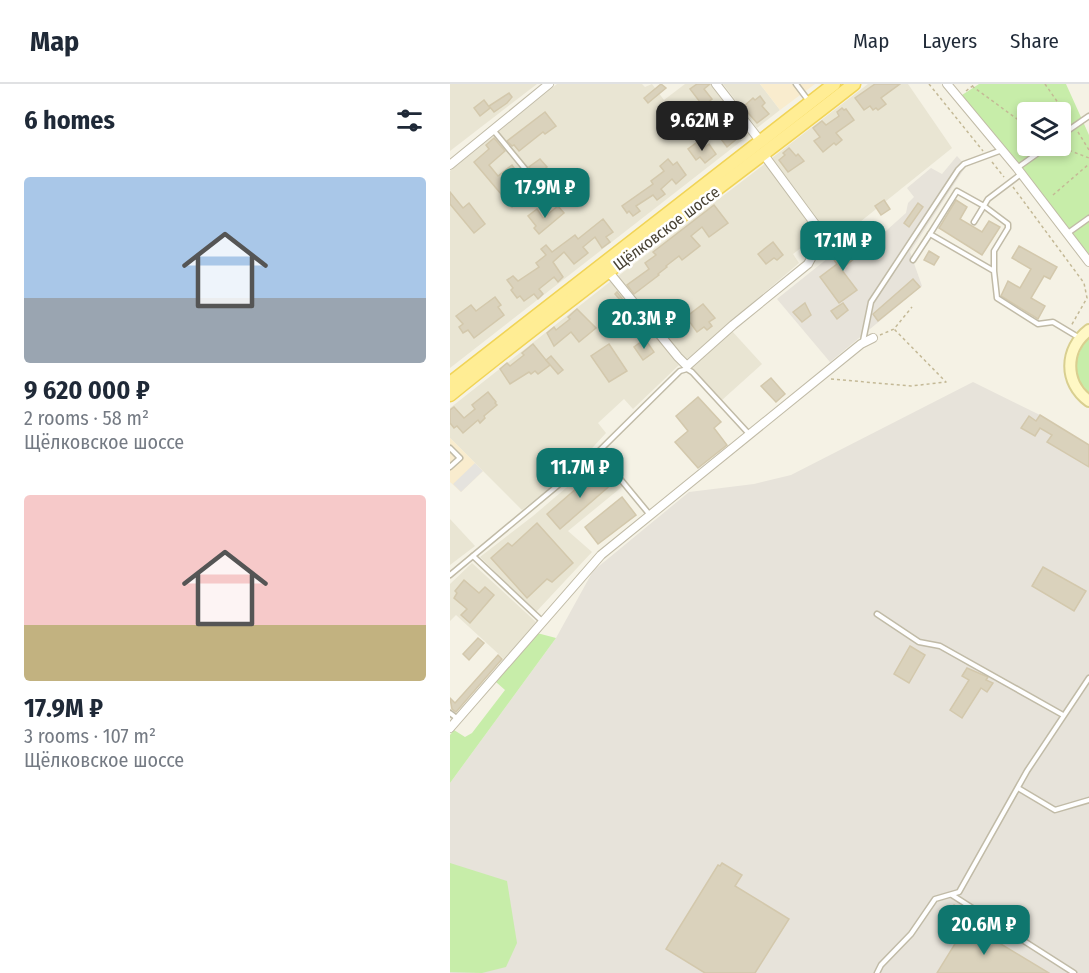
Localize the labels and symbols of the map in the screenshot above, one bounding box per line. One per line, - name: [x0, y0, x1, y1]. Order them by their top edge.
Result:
- pin: 9.62M ₽: [647, 101, 757, 152]
- pin: 17.9M ₽: [490, 168, 600, 219]
- street label: Щёлковское шоссе: [609, 182, 723, 275]
- pin: 17.1M ₽: [788, 221, 898, 272]
- pin: 20.3M ₽: [589, 299, 699, 350]
- pin: 11.7M ₽: [525, 448, 635, 499]
- pin: 20.6M ₽: [929, 905, 1039, 956]

